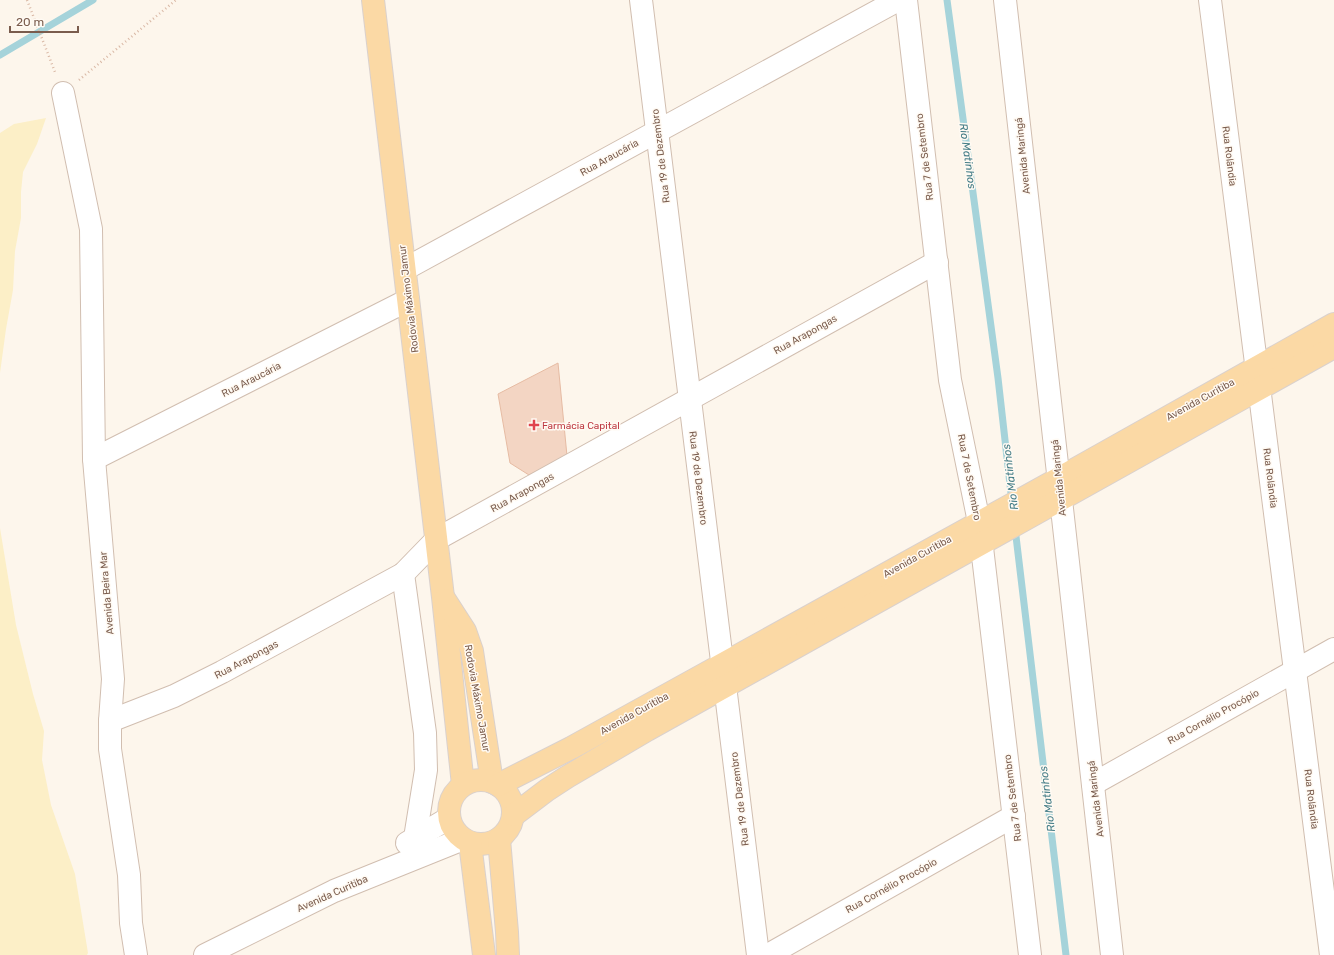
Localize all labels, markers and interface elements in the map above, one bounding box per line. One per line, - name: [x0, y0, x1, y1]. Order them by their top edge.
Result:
- scale bar: [10, 8, 78, 34]
- text: 20 m: [16, 15, 44, 29]
- street label: Rua 19 de Dezembro: [649, 108, 673, 204]
- street label: Rua 7 de Setembro: [914, 112, 936, 201]
- street label: Avenida Maringá: [1013, 117, 1033, 195]
- water label: Rio Matinhos: [956, 122, 979, 190]
- street label: Rua Rolândia: [1219, 125, 1239, 187]
- street label: Rua Araucária: [578, 137, 641, 179]
- street label: Rodovia Máximo Jamur: [396, 244, 422, 353]
- street label: Rua Arapongas: [772, 313, 839, 357]
- street label: Rua Araucária: [220, 360, 283, 400]
- street label: Avenida Curitiba: [1164, 376, 1237, 424]
- marker: Farmácia Capital: [529, 420, 539, 430]
- place label: Farmácia Capital: [542, 420, 620, 432]
- street label: Rua 19 de Dezembro: [686, 430, 710, 526]
- street label: Rua 7 de Setembro: [955, 433, 983, 522]
- street label: Avenida Maringá: [1049, 439, 1069, 517]
- water label: Rio Matinhos: [1000, 443, 1021, 511]
- street label: Rua Rolândia: [1260, 447, 1280, 509]
- street label: Rua Arapongas: [489, 471, 556, 515]
- street label: Avenida Curitiba: [881, 533, 954, 581]
- street label: Avenida Beira Mar: [97, 551, 117, 635]
- street label: Rua Arapongas: [212, 638, 280, 682]
- street label: Rodovia Máximo Jamur: [462, 644, 492, 753]
- street label: Rua Cornélio Procópio: [1166, 687, 1262, 747]
- street label: Avenida Curitiba: [598, 690, 671, 738]
- street label: Rua 19 de Dezembro: [728, 751, 752, 847]
- street label: Rua 7 de Setembro: [1002, 753, 1024, 842]
- street label: Avenida Maringá: [1085, 760, 1107, 838]
- water label: Rio Matinhos: [1037, 765, 1058, 833]
- street label: Rua Rolândia: [1301, 768, 1321, 830]
- street label: Rua Cornélio Procópio: [844, 856, 940, 916]
- street label: Avenida Curitiba: [295, 873, 370, 915]

